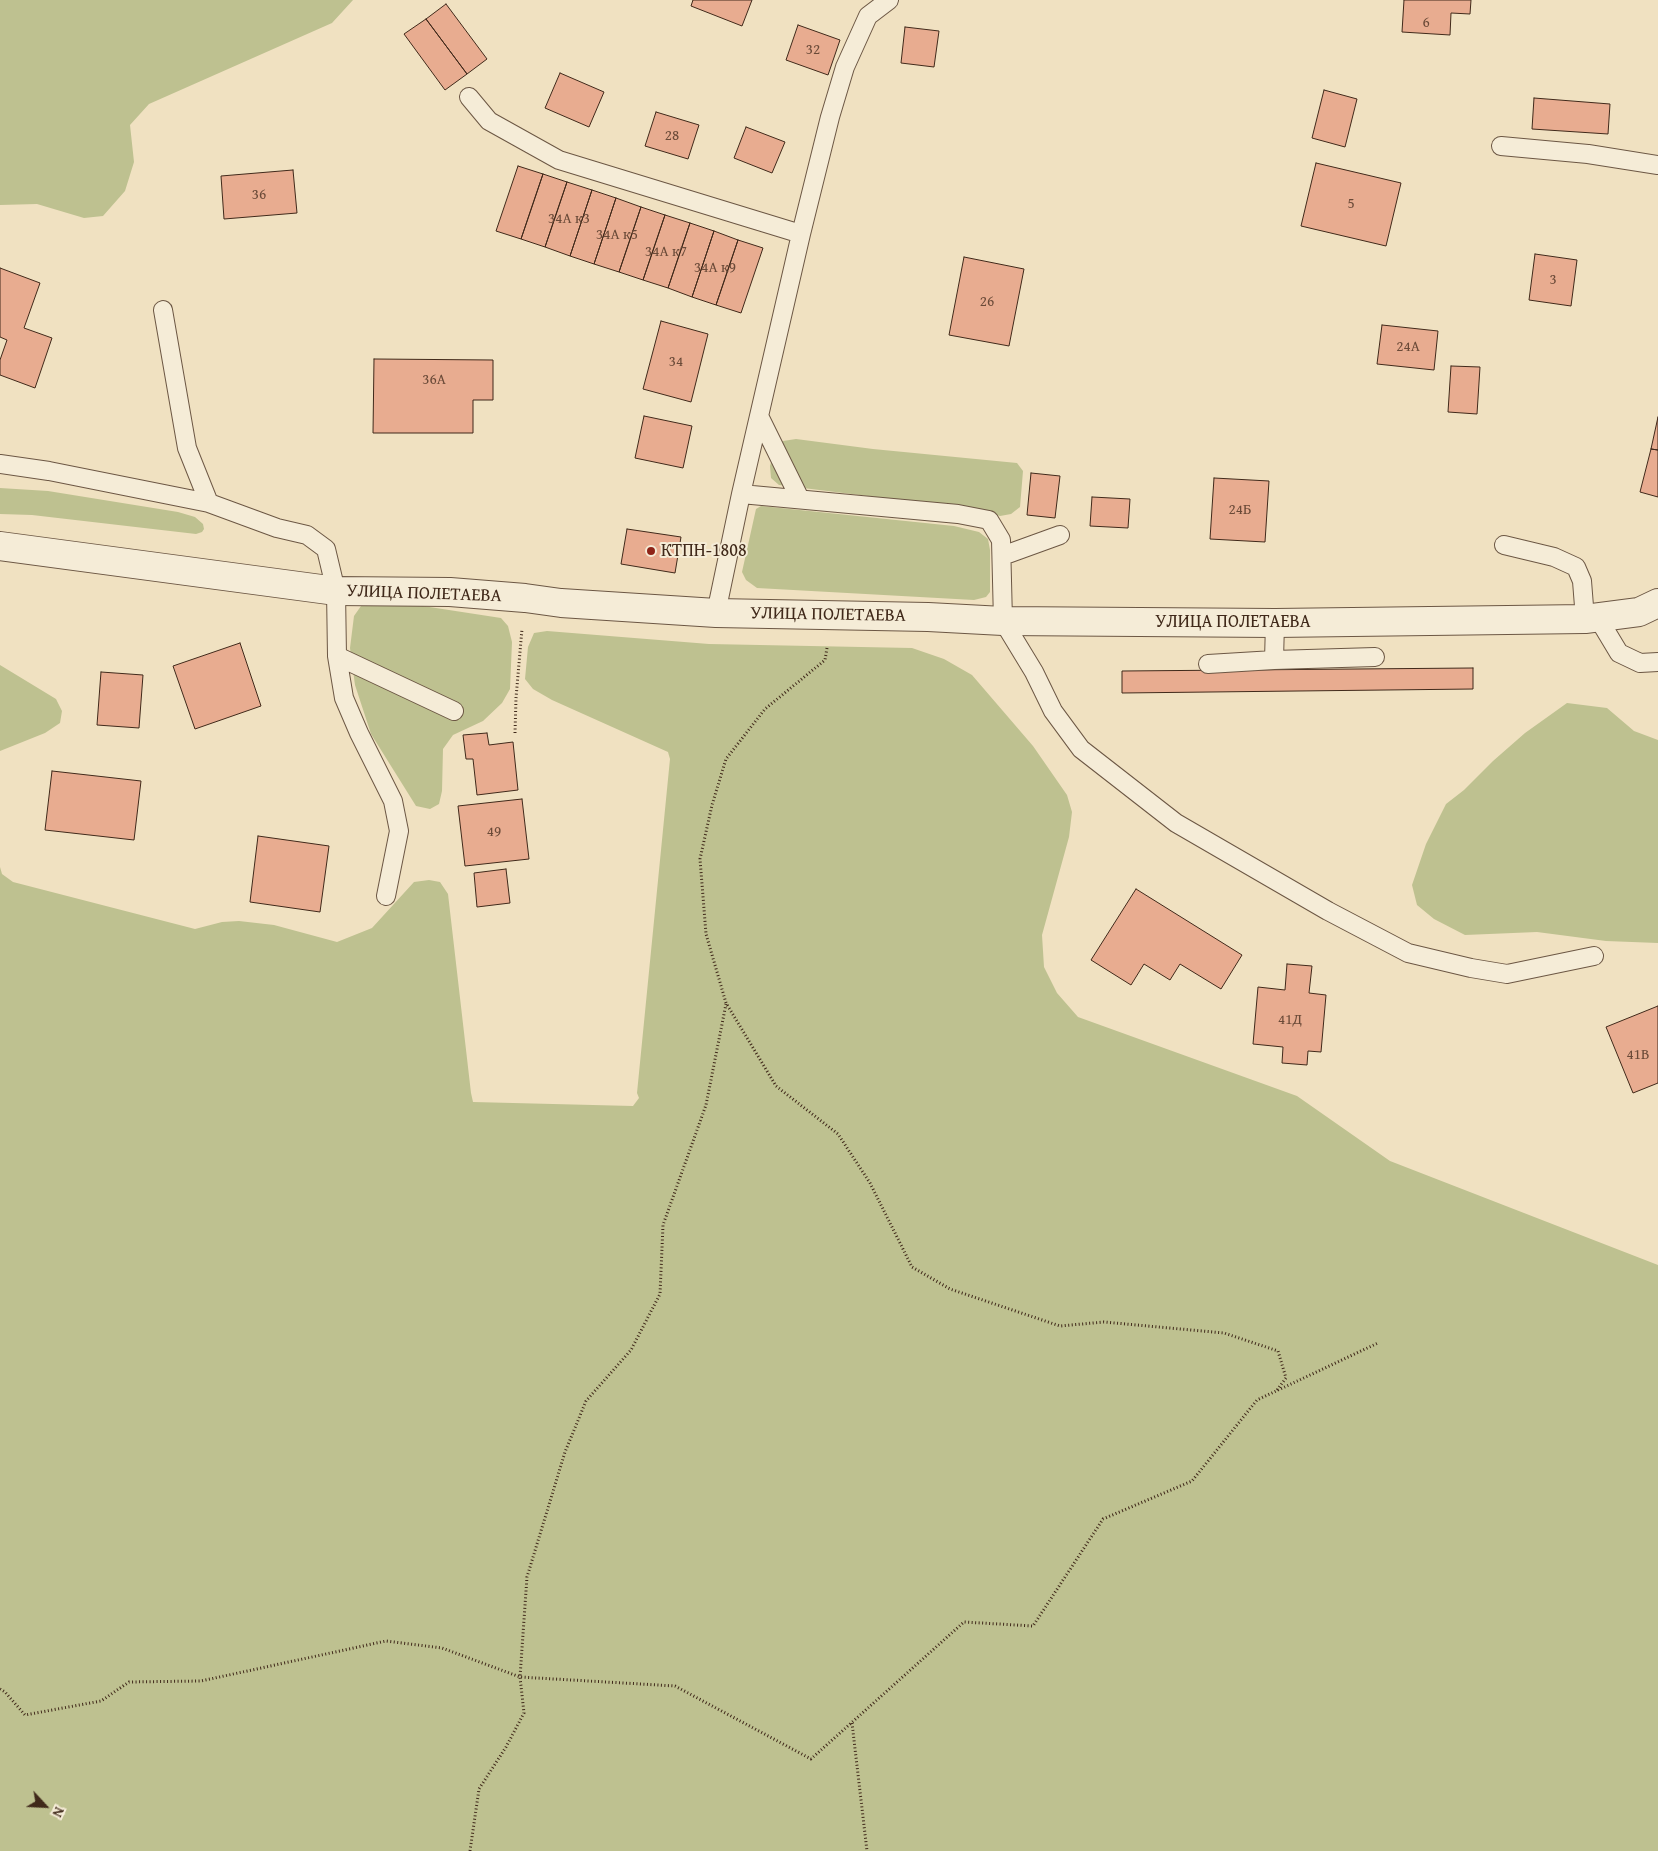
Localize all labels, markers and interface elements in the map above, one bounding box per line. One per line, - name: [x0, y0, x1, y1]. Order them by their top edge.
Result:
- house number: 6: [1422, 14, 1430, 32]
- house number: 32: [806, 41, 820, 59]
- house number: 28: [665, 127, 679, 145]
- house number: 36: [252, 186, 266, 204]
- house number: 5: [1347, 195, 1355, 213]
- house number: 34А к3: [548, 210, 590, 228]
- house number: 34А к5: [596, 226, 638, 244]
- house number: 34А к7: [645, 243, 687, 261]
- house number: 34А к9: [694, 259, 736, 277]
- house number: 3: [1549, 271, 1557, 289]
- house number: 26: [980, 293, 994, 311]
- house number: 24А: [1396, 338, 1420, 356]
- house number: 34: [669, 353, 683, 371]
- house number: 36А: [422, 371, 446, 389]
- house number: 24Б: [1229, 501, 1251, 519]
- place label: КТПН-1808: [661, 540, 747, 562]
- marker: КТПН-1808: [645, 545, 657, 557]
- street label: УЛИЦА ПОЛЕТАЕВА: [346, 580, 502, 608]
- street label: УЛИЦА ПОЛЕТАЕВА: [750, 603, 906, 627]
- street label: УЛИЦА ПОЛЕТАЕВА: [1155, 611, 1311, 633]
- house number: 49: [487, 823, 501, 841]
- house number: 41Д: [1278, 1011, 1302, 1029]
- house number: 41В: [1627, 1046, 1649, 1064]
- north arrow: [20, 1781, 70, 1831]
- text: N: [48, 1804, 70, 1821]

